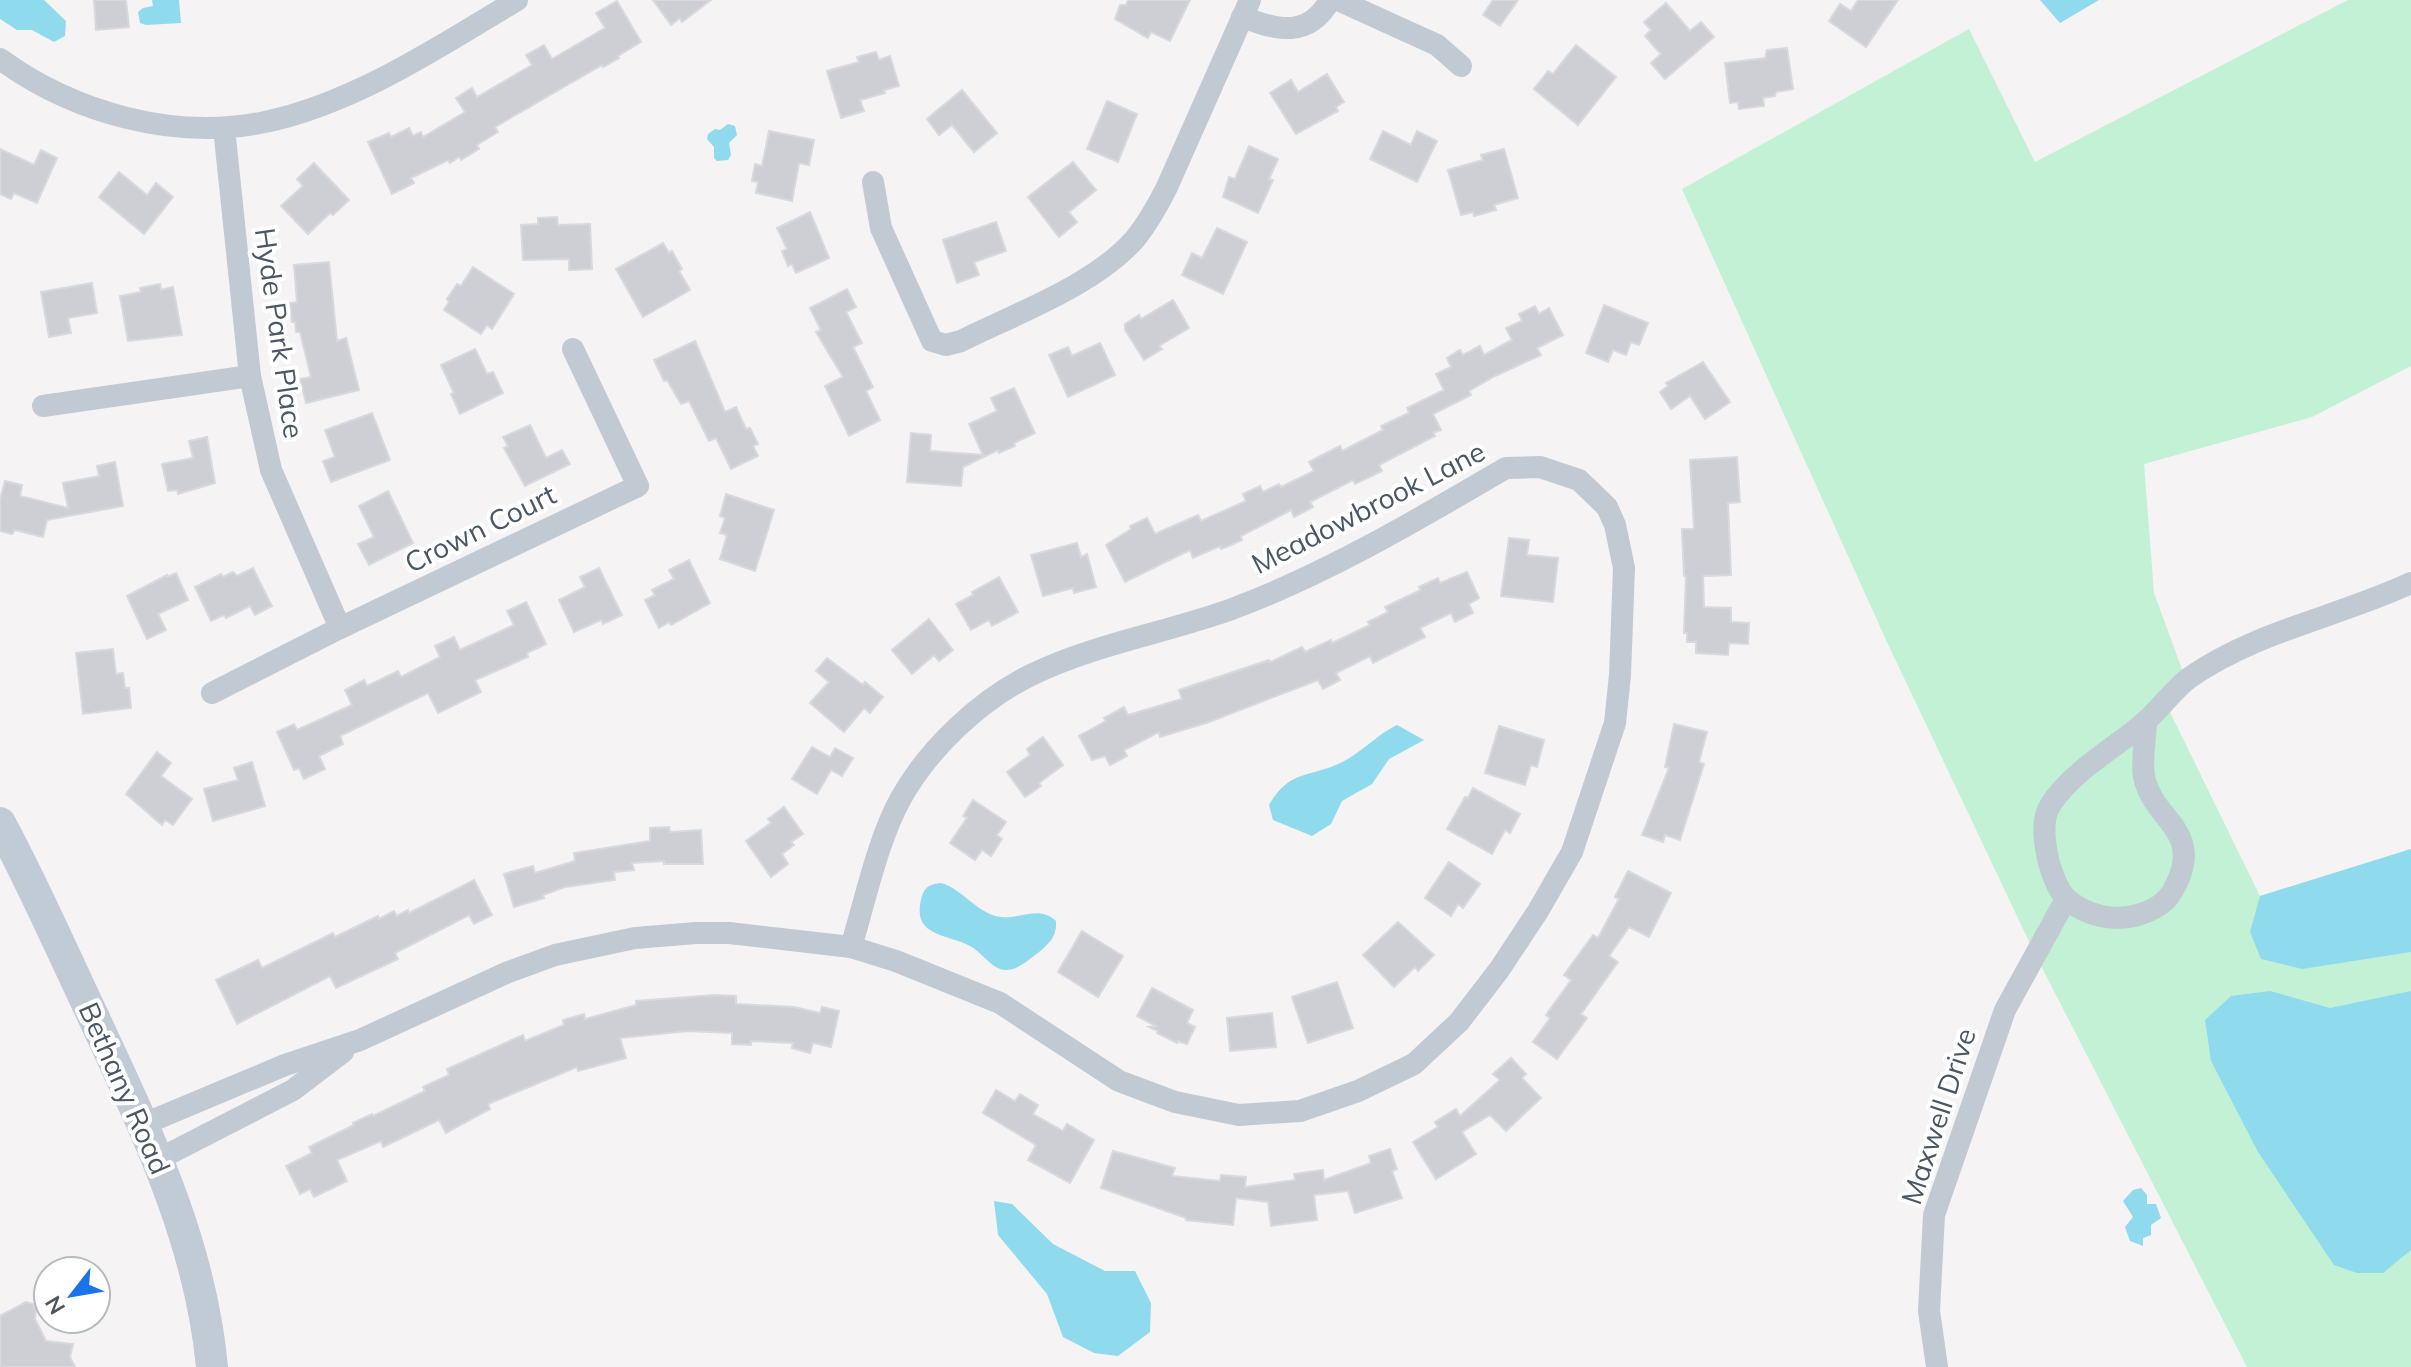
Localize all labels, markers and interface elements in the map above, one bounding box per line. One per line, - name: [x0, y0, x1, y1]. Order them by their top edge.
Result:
- street label: Hyde Park Place: [248, 225, 312, 441]
- street label: Meadowbrook Lane: [1245, 433, 1491, 581]
- street label: Crown Court: [399, 476, 562, 580]
- street label: Bethany Road: [72, 997, 178, 1179]
- street label: Maxwell Drive: [1893, 1023, 1983, 1209]
- north arrow: [32, 1255, 112, 1335]
- text: N: [39, 1291, 71, 1320]

